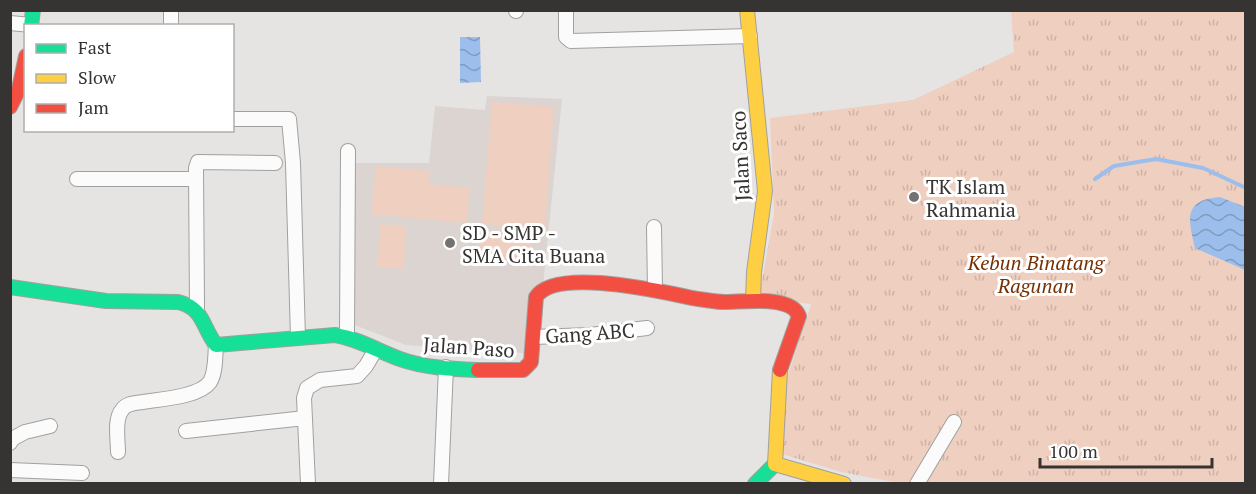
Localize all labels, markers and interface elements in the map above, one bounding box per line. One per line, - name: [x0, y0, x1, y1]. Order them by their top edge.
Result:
- legend: [24, 24, 234, 132]
- text: Fast: [78, 35, 112, 59]
- text: Slow: [78, 65, 117, 89]
- text: Jam: [78, 95, 109, 119]
- street label: Jalan Saco: [724, 110, 756, 202]
- place label: TK Islam Rahmania: [926, 173, 1016, 223]
- marker: TK Islam Rahmania: [907, 190, 921, 204]
- place label: SD - SMP - SMA Cita Buana: [462, 219, 605, 269]
- marker: SD - SMP - SMA Cita Buana: [443, 236, 457, 250]
- park label: Kebun Binatang Ragunan: [967, 249, 1105, 299]
- street label: Gang ABC: [544, 316, 636, 350]
- street label: Jalan Paso: [422, 330, 516, 364]
- scale bar: [1040, 431, 1212, 469]
- text: 100 m: [1049, 439, 1098, 463]

